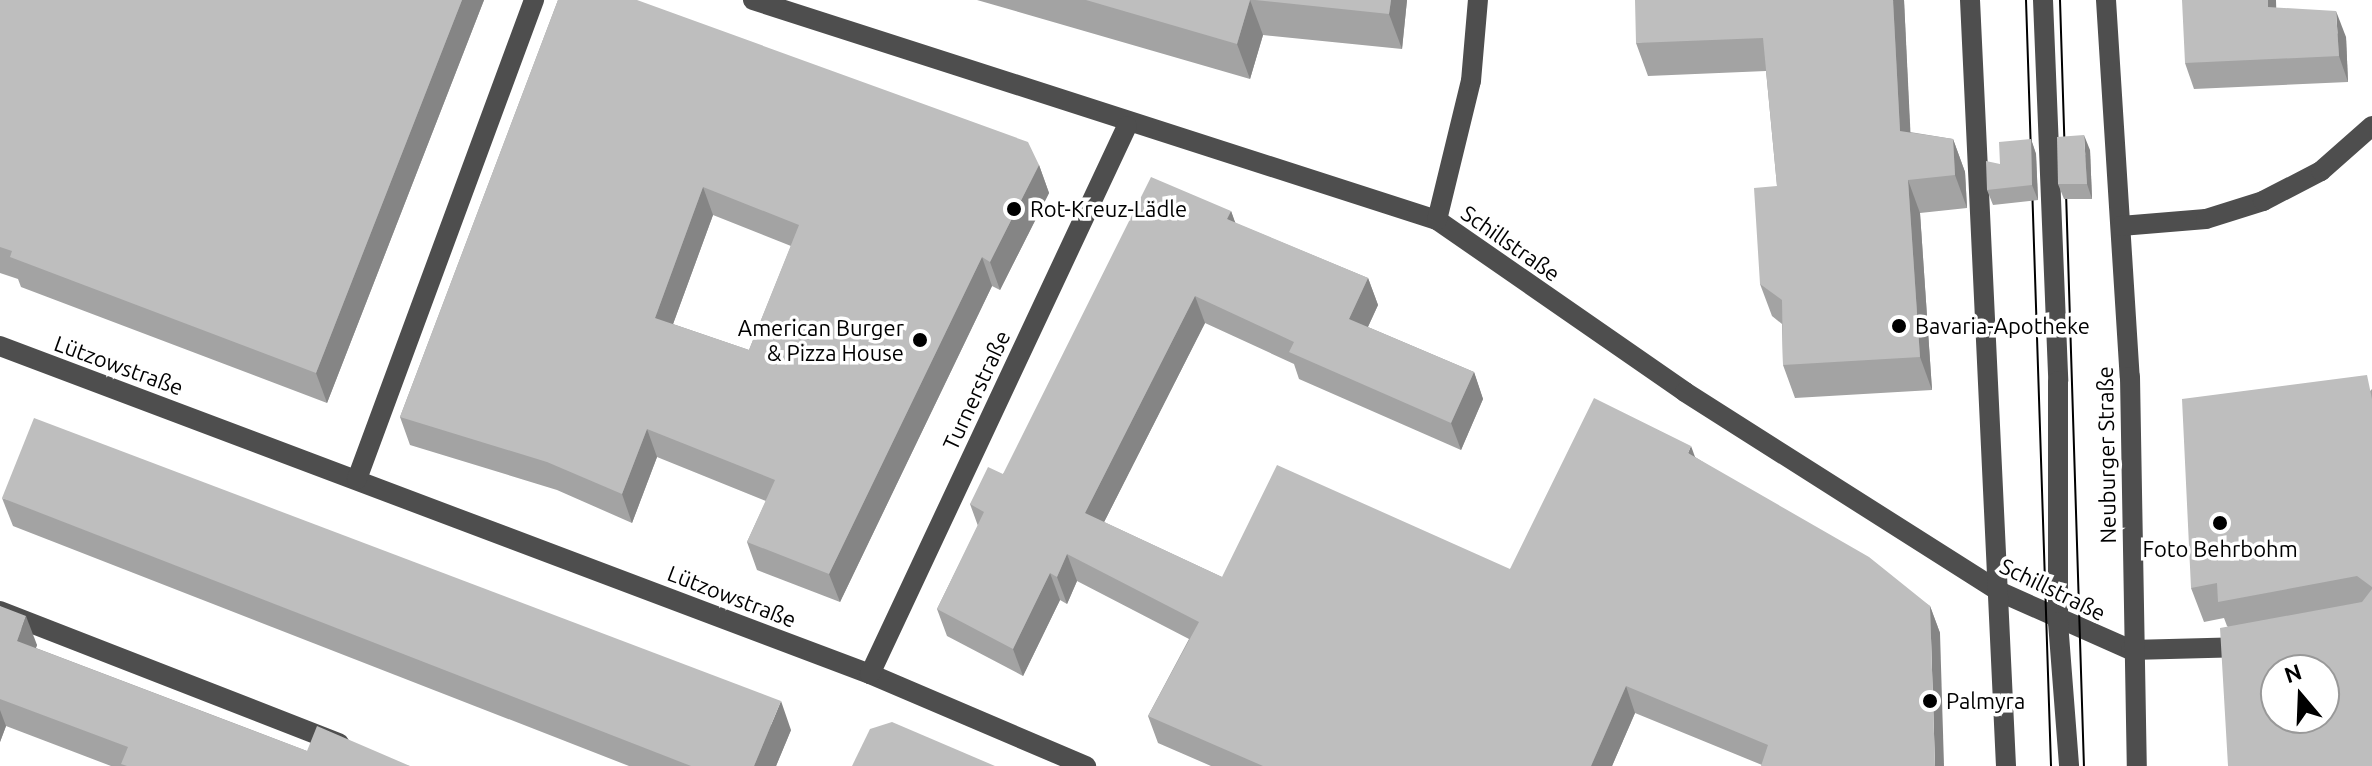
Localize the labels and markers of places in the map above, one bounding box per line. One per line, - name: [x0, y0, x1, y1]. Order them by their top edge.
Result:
- place label: Rot-Kreuz-Lädle: [1030, 196, 1187, 222]
- marker: Rot-Kreuz-Lädle: [1005, 200, 1023, 218]
- place label: Bavaria-Apotheke: [1915, 313, 2090, 339]
- place label: American Burger & Pizza House: [738, 314, 904, 366]
- marker: Bavaria-Apotheke: [1890, 317, 1908, 335]
- marker: American Burger & Pizza House: [911, 331, 929, 349]
- marker: Foto Behrbohm: [2211, 514, 2229, 532]
- place label: Foto Behrbohm: [2142, 536, 2298, 562]
- place label: Palmyra: [1946, 688, 2025, 714]
- marker: Palmyra: [1921, 692, 1939, 710]

